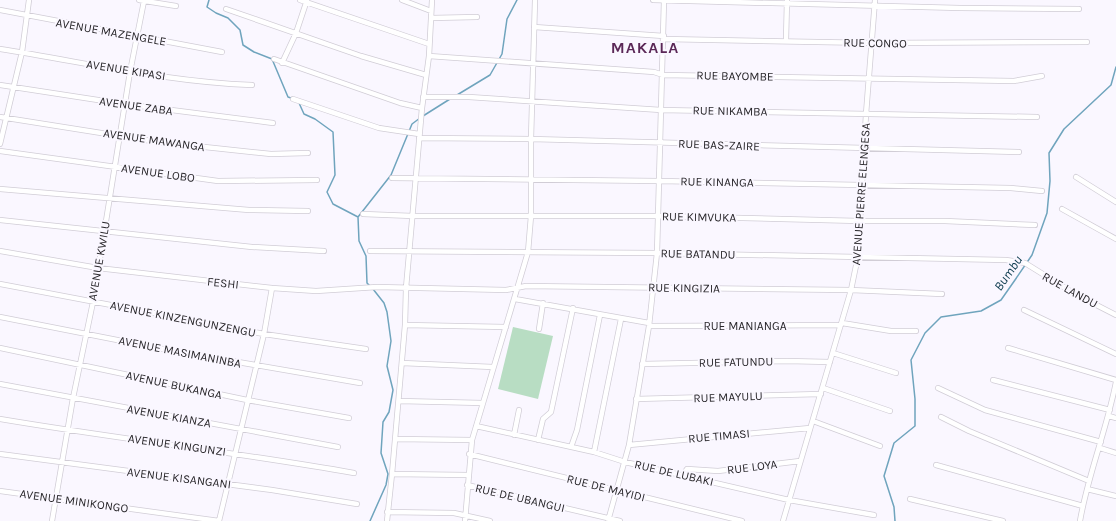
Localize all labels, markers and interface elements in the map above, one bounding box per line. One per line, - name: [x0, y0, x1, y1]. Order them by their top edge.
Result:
- street label: AVENUE MAZENGELE: [55, 15, 167, 49]
- street label: RUE CONGO: [843, 35, 907, 51]
- district label: MAKALA: [611, 38, 679, 57]
- street label: AVENUE KIPASI: [85, 57, 167, 83]
- street label: RUE BAYOMBE: [696, 68, 774, 84]
- street label: AVENUE ZABA: [98, 94, 174, 118]
- street label: RUE NIKAMBA: [692, 103, 768, 119]
- street label: AVENUE PIERRE ELENGESA: [849, 122, 873, 266]
- street label: AVENUE MAWANGA: [102, 126, 206, 154]
- street label: RUE BAS-ZAIRE: [678, 137, 760, 153]
- street label: AVENUE LOBO: [120, 161, 196, 185]
- street label: RUE KINANGA: [680, 174, 754, 190]
- street label: RUE KIMVUKA: [662, 209, 736, 225]
- street label: AVENUE KWILU: [85, 220, 113, 302]
- street label: RUE BATANDU: [660, 246, 736, 262]
- water label: Bumbu: [991, 253, 1025, 293]
- street label: RUE LANDU: [1040, 269, 1100, 311]
- street label: FESHI: [207, 274, 239, 292]
- street label: RUE KINGIZIA: [648, 280, 720, 296]
- street label: AVENUE KINZENGUNZENGU: [109, 298, 257, 340]
- street label: RUE MANIANGA: [703, 319, 787, 333]
- street label: AVENUE MASIMANINBA: [118, 333, 243, 371]
- street label: RUE FATUNDU: [699, 354, 773, 370]
- street label: AVENUE BUKANGA: [125, 368, 223, 402]
- street label: RUE MAYULU: [693, 389, 763, 405]
- street label: AVENUE KIANZA: [126, 402, 212, 430]
- street label: RUE TIMASI: [688, 426, 750, 446]
- street label: AVENUE KINGUNZI: [127, 431, 227, 459]
- street label: RUE DE LUBAKI: [633, 457, 715, 489]
- street label: RUE LOYA: [726, 457, 778, 477]
- street label: AVENUE KISANGANI: [126, 465, 232, 491]
- street label: RUE DE MAYIDI: [565, 471, 647, 505]
- street label: RUE DE UBANGUI: [474, 481, 566, 515]
- street label: AVENUE MINIKONGO: [19, 486, 129, 516]

